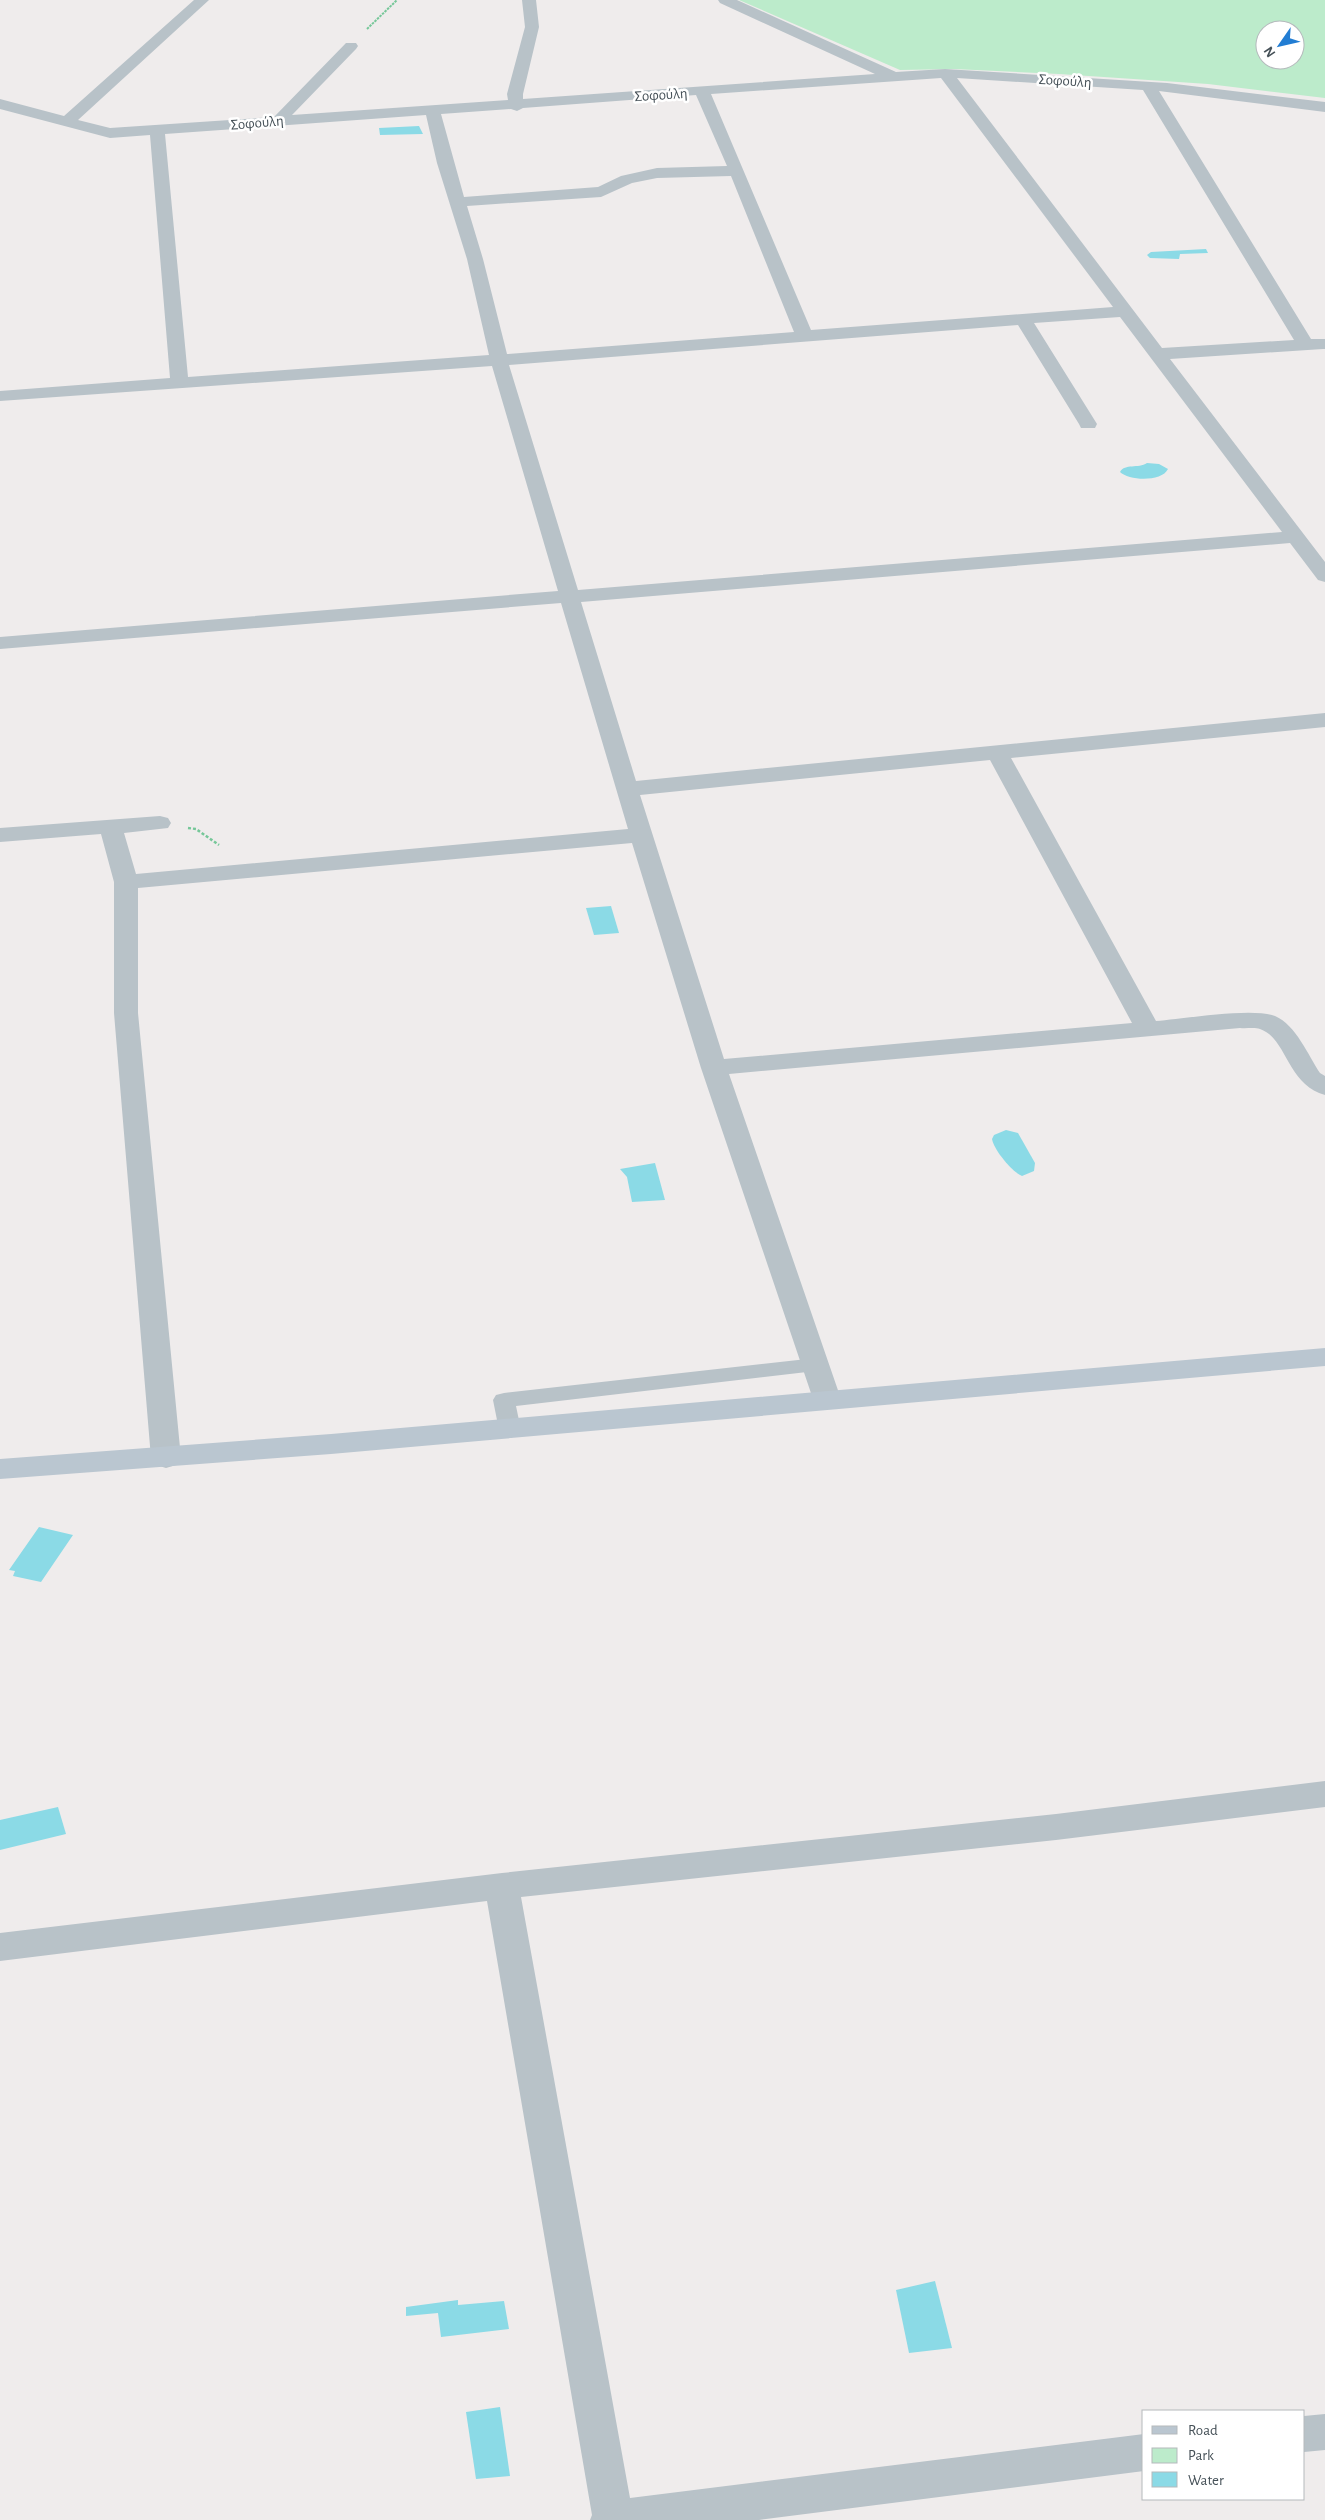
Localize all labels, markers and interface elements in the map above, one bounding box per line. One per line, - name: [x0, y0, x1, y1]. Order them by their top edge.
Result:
- north arrow: [1255, 20, 1305, 70]
- text: N: [1262, 44, 1279, 60]
- street label: Σοφούλη: [1038, 72, 1092, 90]
- street label: Σοφούλη: [634, 86, 688, 104]
- street label: Σοφούλη: [230, 113, 284, 133]
- legend: [1142, 2410, 1305, 2500]
- text: Road: [1188, 2423, 1218, 2438]
- text: Park: [1188, 2448, 1214, 2463]
- text: Water: [1188, 2473, 1224, 2488]

